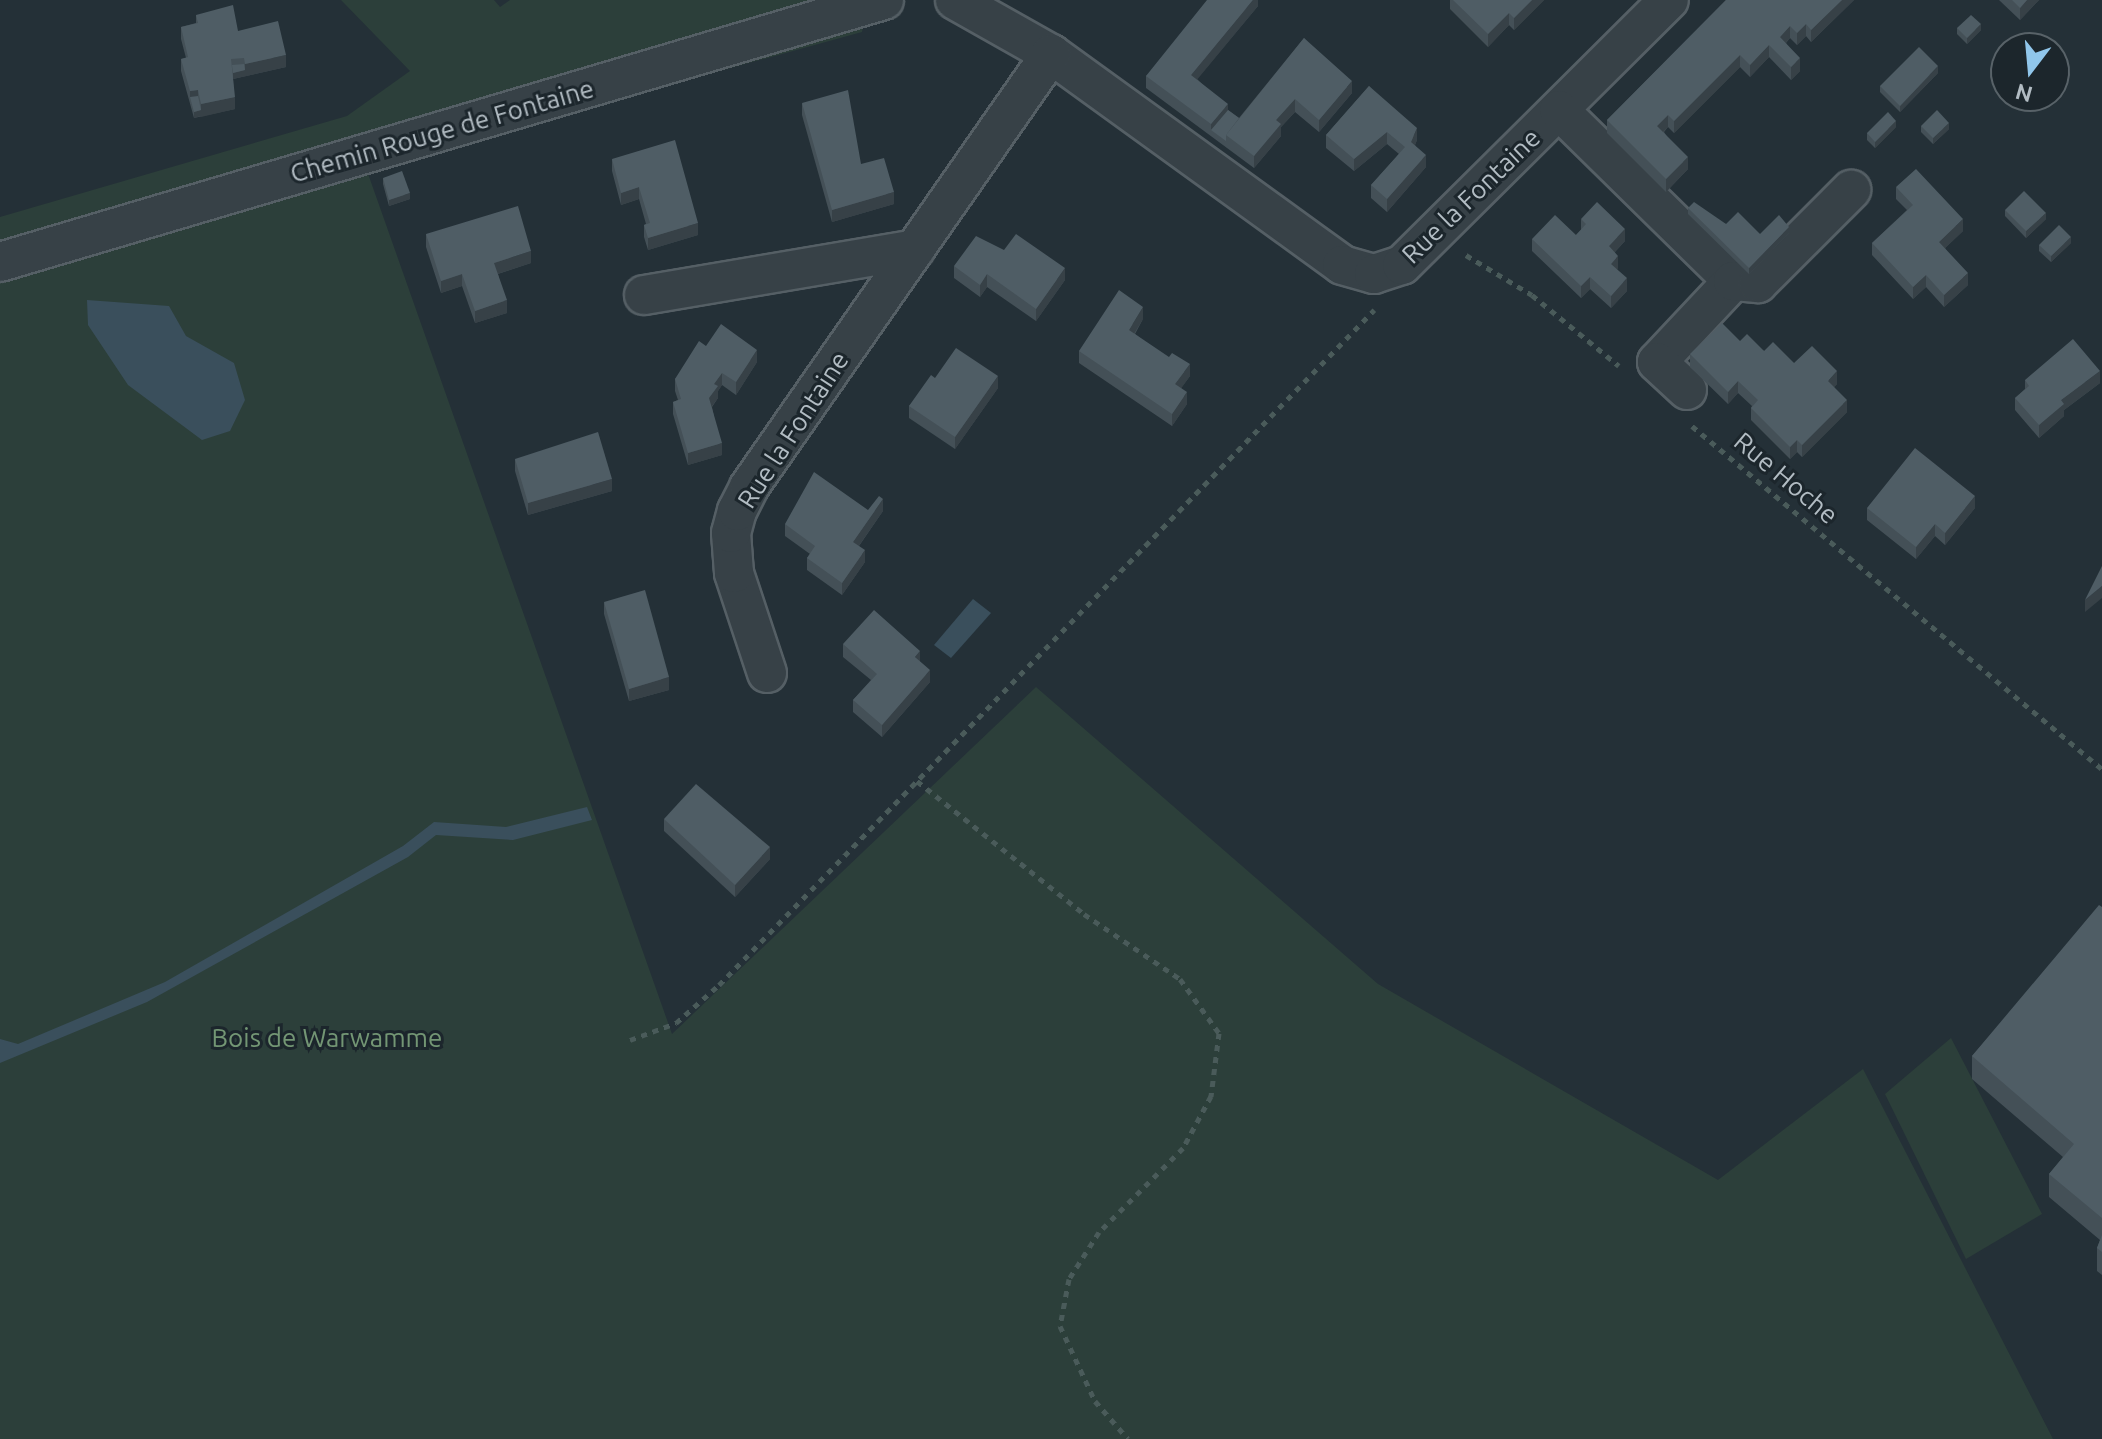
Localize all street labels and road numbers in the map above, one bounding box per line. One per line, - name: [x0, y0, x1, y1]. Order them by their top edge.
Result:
- street label: Chemin Rouge de Fontaine: [287, 73, 597, 189]
- street label: Rue la Fontaine: [1395, 122, 1547, 270]
- street label: Rue la Fontaine: [731, 346, 855, 514]
- street label: Rue Hoche: [1728, 426, 1844, 530]

